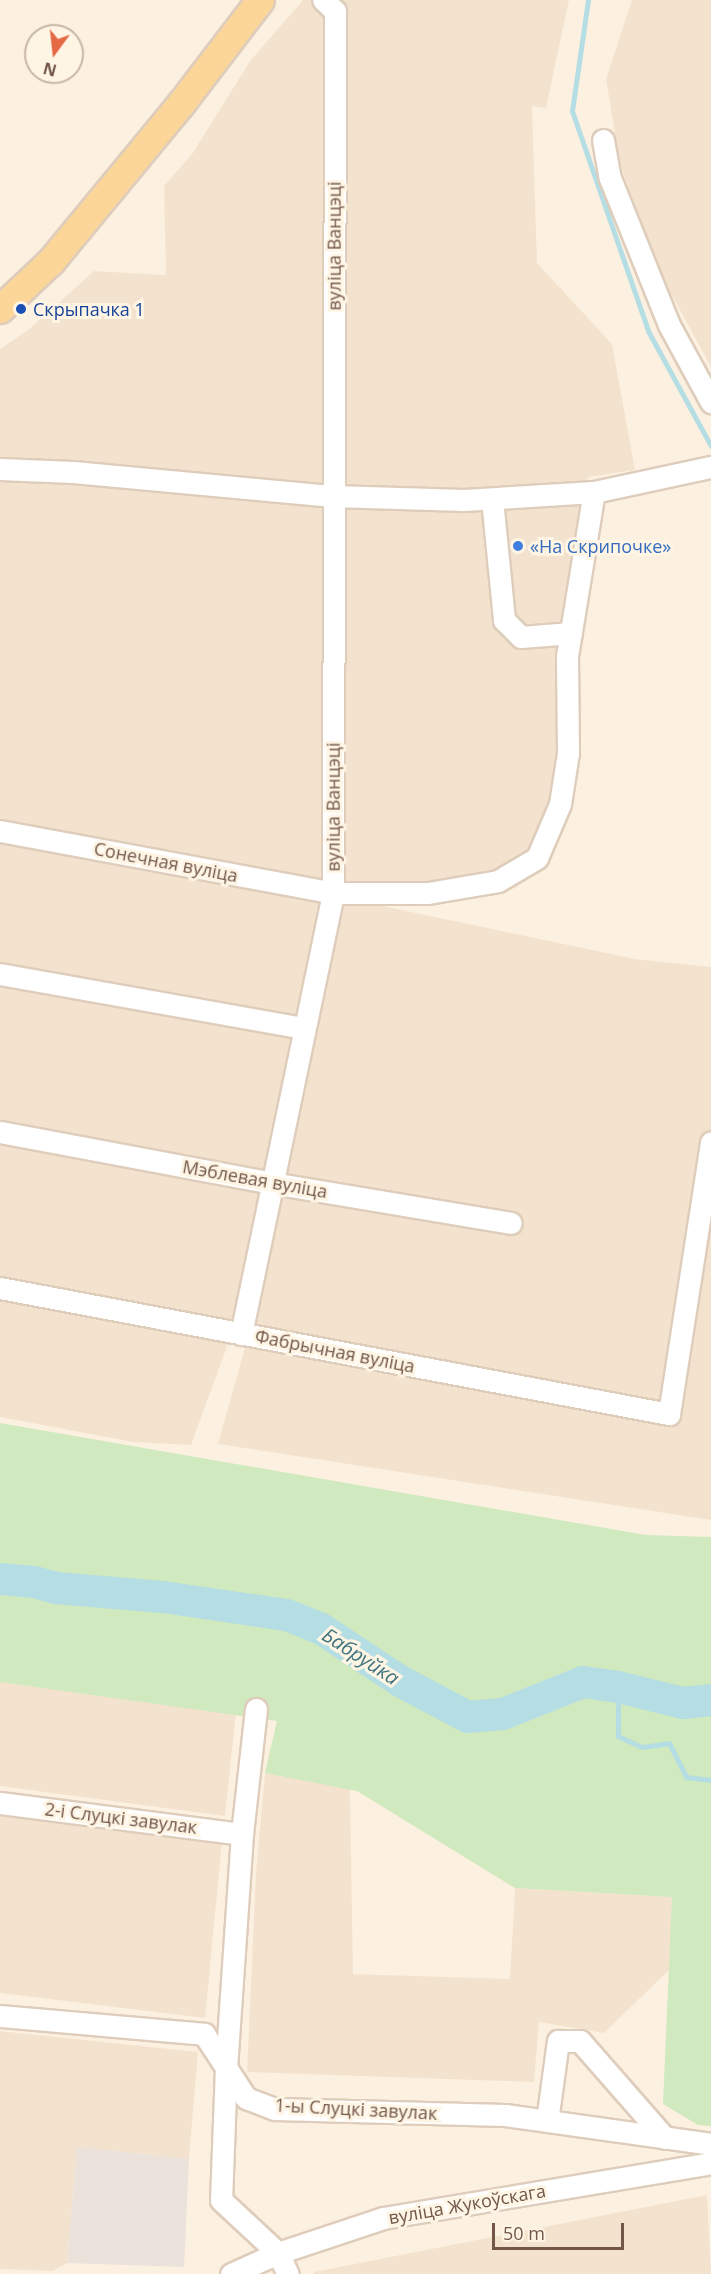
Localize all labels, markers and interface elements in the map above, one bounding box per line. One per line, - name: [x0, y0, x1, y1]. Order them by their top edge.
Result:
- north arrow: [24, 24, 84, 84]
- text: N: [41, 57, 59, 82]
- street label: вуліца Ванцэці: [323, 181, 345, 311]
- place label: Скрыпачка 1: [33, 298, 145, 320]
- marker: Скрыпачка 1: [14, 302, 28, 316]
- place label: «На Скрипочке»: [530, 535, 671, 557]
- marker: «На Скрипочке»: [511, 539, 525, 553]
- street label: вуліца Ванцэці: [322, 742, 344, 872]
- street label: Сонечная вуліца: [92, 837, 240, 887]
- street label: Мэблевая вуліца: [181, 1156, 329, 1202]
- street label: Фабрычная вуліца: [253, 1325, 417, 1377]
- water label: Бабруйка: [318, 1622, 404, 1690]
- street label: 2-і Слуцкі завулак: [44, 1798, 198, 1838]
- street label: 1-ы Слуцкі завулак: [274, 2094, 438, 2124]
- street label: вуліца Жукоўскага: [387, 2180, 547, 2228]
- scale bar: [495, 2211, 627, 2249]
- text: 50 m: [503, 2221, 545, 2245]

